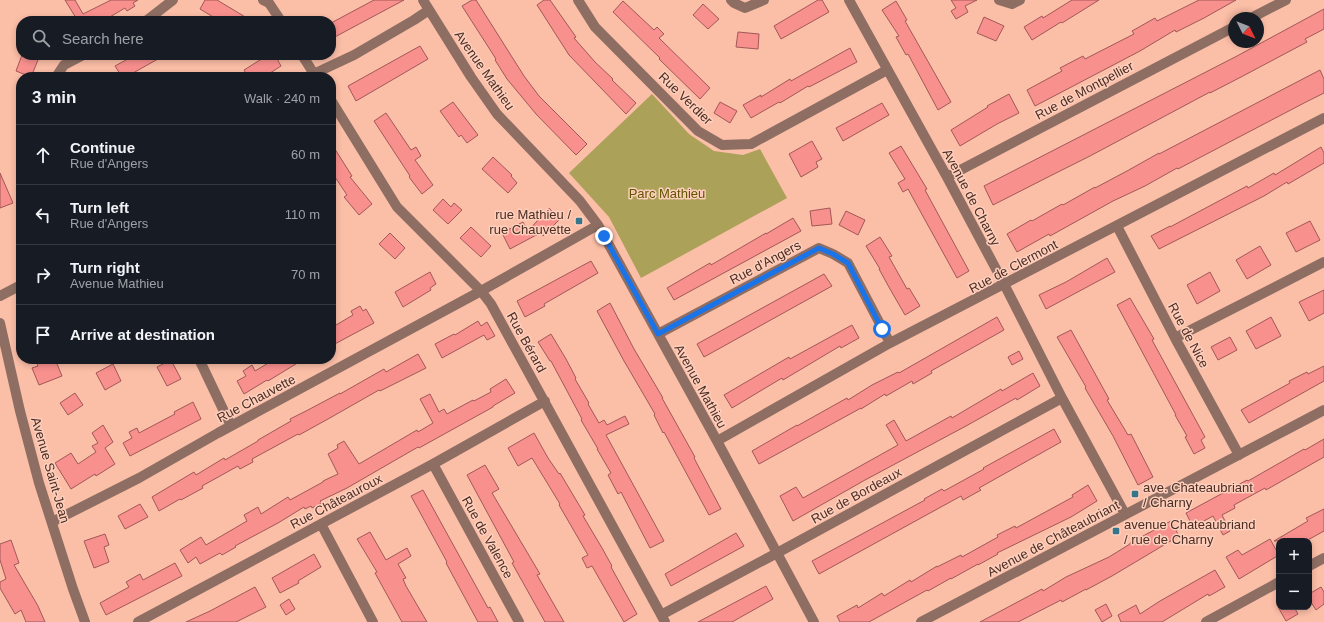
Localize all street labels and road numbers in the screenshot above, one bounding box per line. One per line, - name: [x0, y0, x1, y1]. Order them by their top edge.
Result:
- street label: Avenue Mathieu: [452, 28, 518, 113]
- street label: Rue de Montpellier: [1033, 58, 1137, 123]
- street label: Rue Verdier: [656, 69, 716, 128]
- street label: Avenue de Charny: [940, 146, 1004, 249]
- street label: Rue d'Angers: [727, 237, 804, 287]
- street label: Rue de Clermont: [966, 237, 1060, 296]
- street label: Rue de Nice: [1165, 300, 1212, 370]
- street label: Rue Bérard: [504, 310, 549, 375]
- street label: Avenue Mathieu: [671, 342, 730, 431]
- street label: Rue Chauvette: [214, 371, 298, 425]
- street label: Avenue Saint-Jean: [28, 415, 73, 525]
- street label: Rue de Bordeaux: [808, 464, 905, 527]
- street label: Rue Châteauroux: [288, 471, 385, 532]
- street label: Rue de Valence: [459, 494, 516, 581]
- street label: Avenue de Châteaubriant: [985, 497, 1122, 580]

